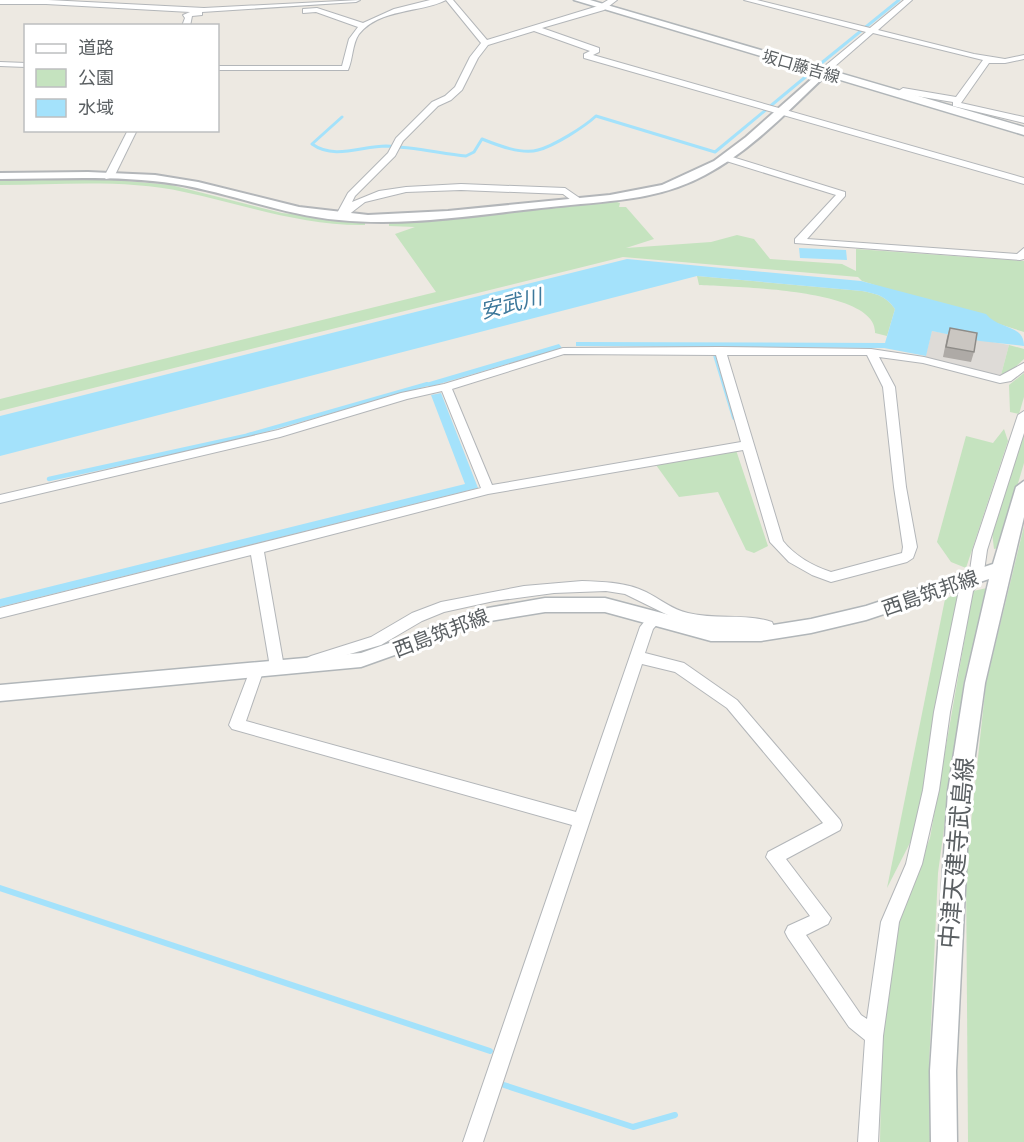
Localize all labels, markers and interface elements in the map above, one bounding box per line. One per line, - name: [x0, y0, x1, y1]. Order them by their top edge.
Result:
- legend: [24, 24, 219, 132]
- text: 道路: [78, 38, 114, 59]
- street label: 坂口藤吉線: [760, 47, 842, 88]
- text: 公園: [78, 68, 114, 89]
- text: 水域: [78, 98, 114, 119]
- water label: 安武川: [478, 284, 547, 324]
- street label: 西島筑邦線: [879, 566, 982, 622]
- street label: 西島筑邦線: [390, 605, 492, 663]
- street label: 中津天建寺武島線: [935, 756, 980, 950]

